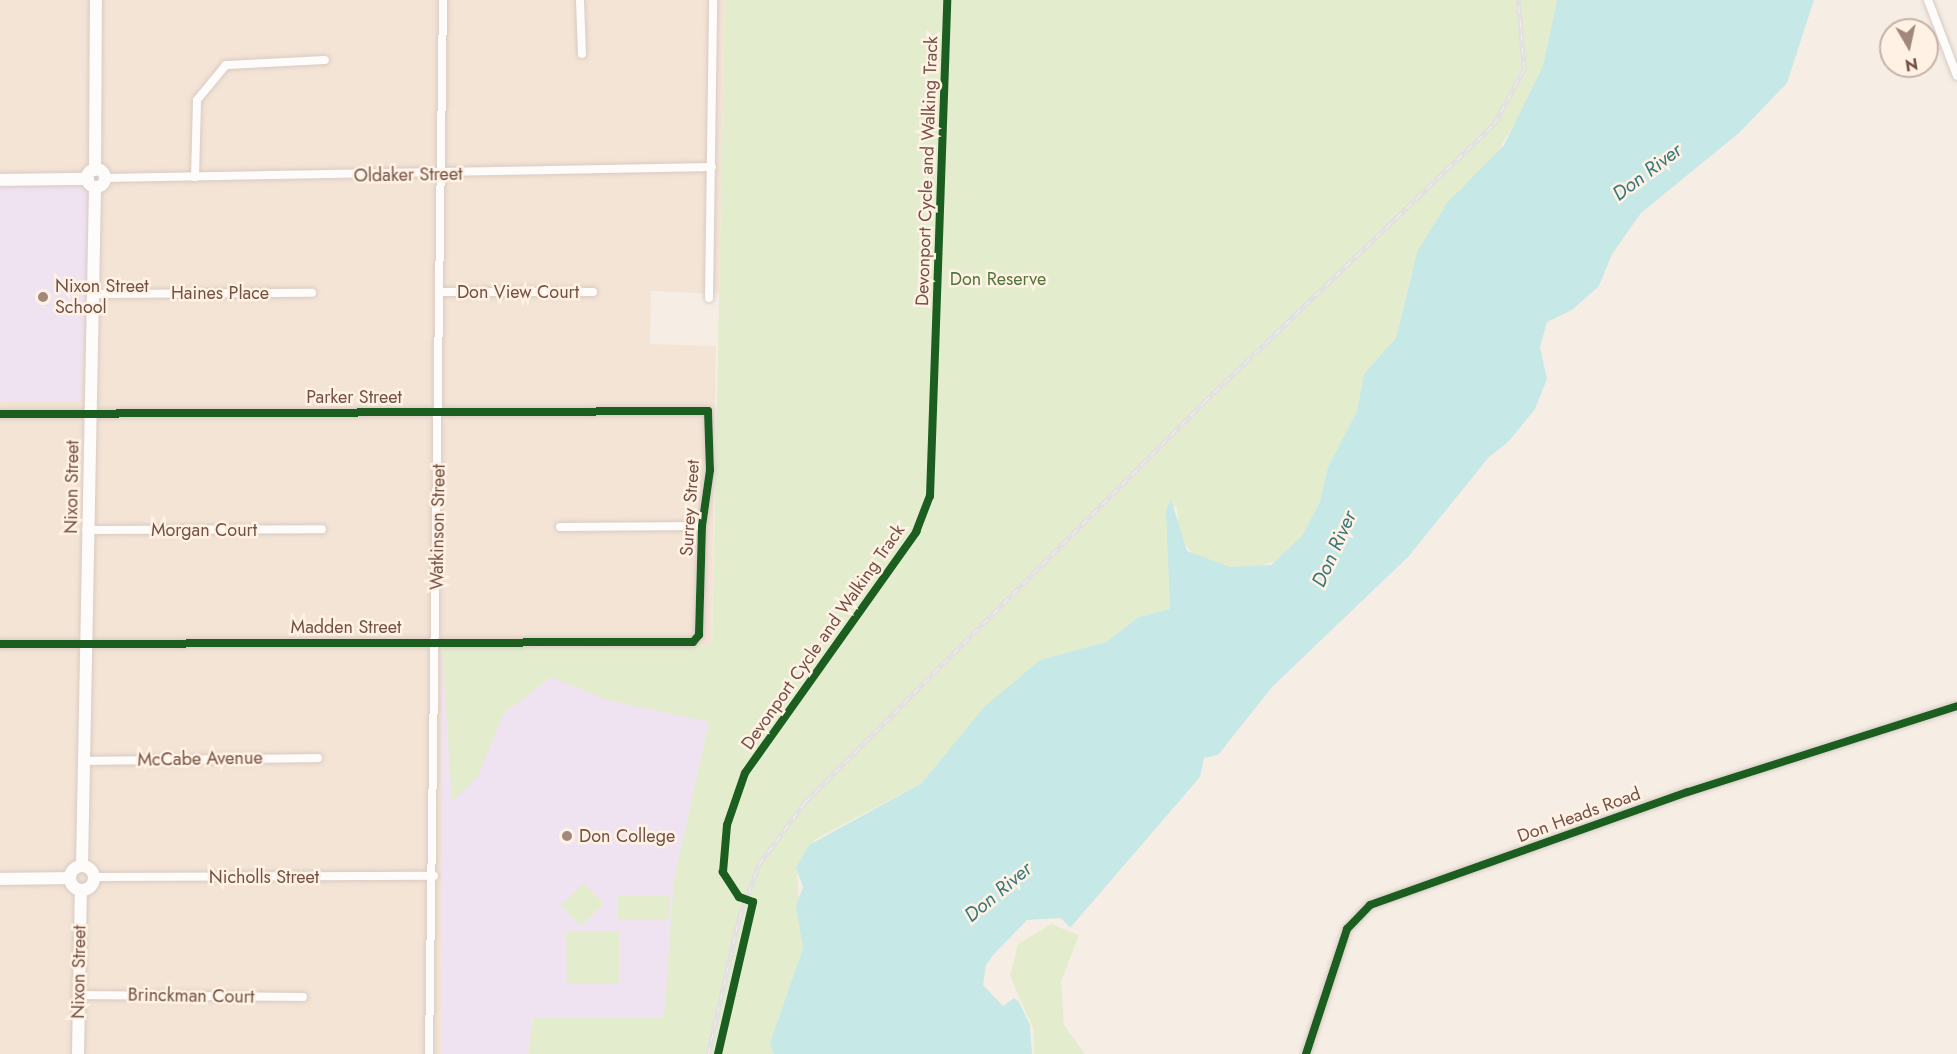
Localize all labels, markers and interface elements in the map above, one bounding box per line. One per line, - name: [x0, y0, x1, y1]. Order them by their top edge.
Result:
- north arrow: [1879, 18, 1939, 78]
- street label: Devonport Cycle and Walking Track: [911, 36, 943, 306]
- text: N: [1904, 52, 1920, 77]
- water label: Don River: [1608, 138, 1686, 206]
- street label: Oldaker Street: [353, 163, 463, 187]
- park label: Don Reserve: [950, 268, 1046, 290]
- place label: Nixon Street School: [55, 276, 149, 318]
- street label: Don View Court: [457, 281, 579, 303]
- street label: Haines Place: [171, 282, 269, 304]
- marker: Nixon Street School: [36, 290, 50, 304]
- street label: Parker Street: [306, 386, 402, 408]
- street label: Nixon Street: [60, 440, 84, 534]
- street label: Surrey Street: [676, 459, 704, 557]
- street label: Watkinson Street: [426, 464, 450, 590]
- water label: Don River: [1307, 507, 1361, 591]
- street label: Morgan Court: [151, 519, 257, 541]
- street label: Devonport Cycle and Walking Track: [737, 520, 909, 754]
- street label: Madden Street: [291, 616, 401, 638]
- street label: McCabe Avenue: [137, 747, 263, 771]
- street label: Don Heads Road: [1514, 783, 1644, 847]
- place label: Don College: [579, 825, 675, 847]
- marker: Don College: [560, 829, 574, 843]
- water label: Don River: [959, 857, 1037, 927]
- street label: Nicholls Street: [209, 866, 319, 888]
- street label: Nixon Street: [67, 925, 91, 1019]
- street label: Brinckman Court: [128, 984, 254, 1008]

